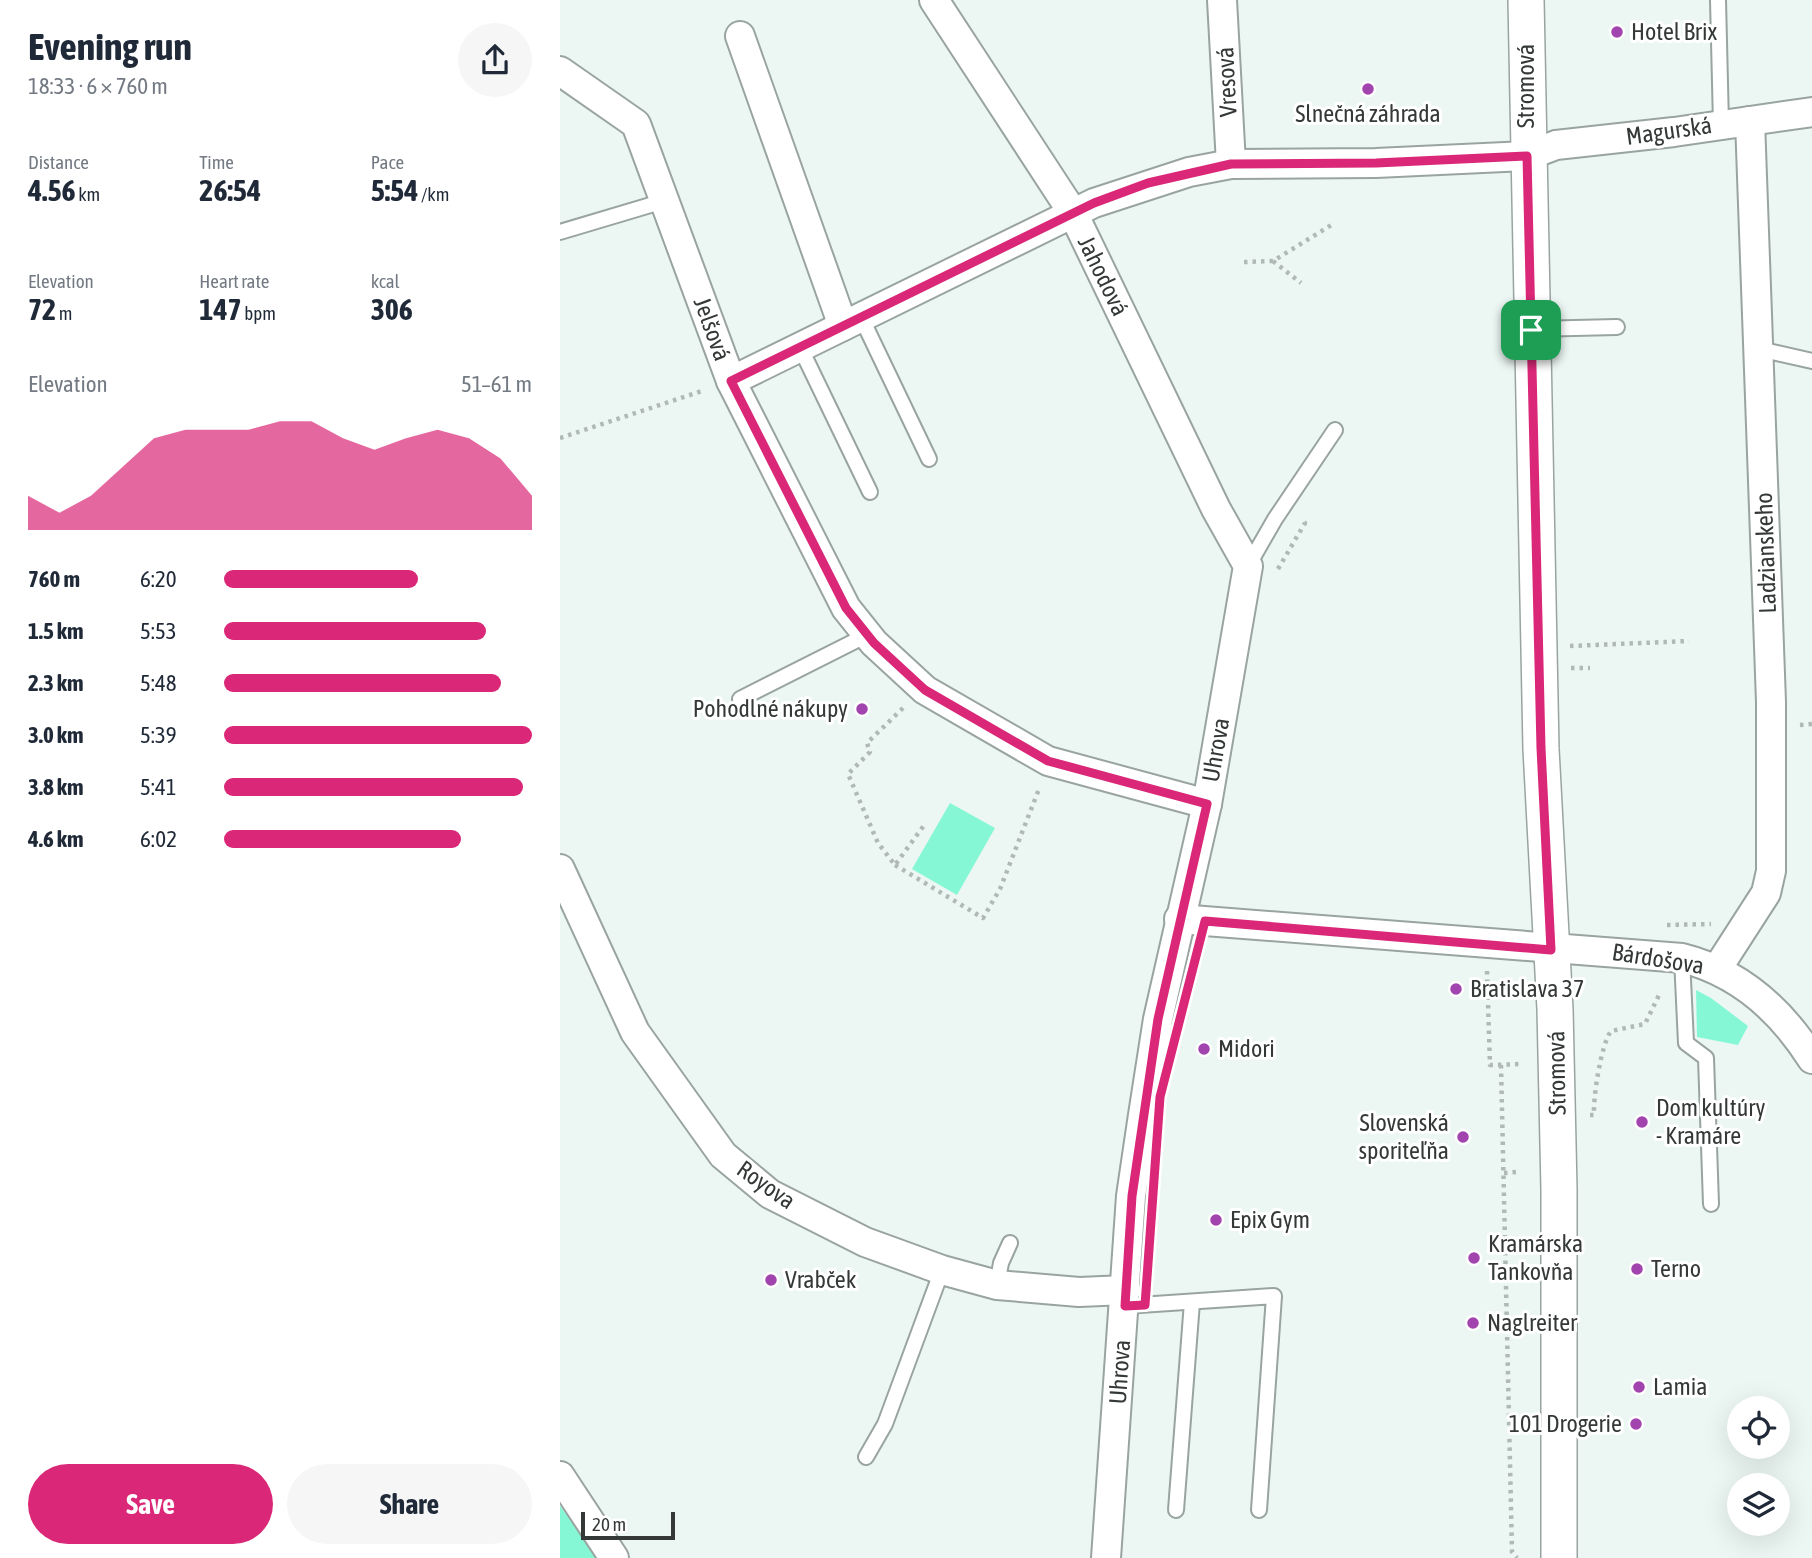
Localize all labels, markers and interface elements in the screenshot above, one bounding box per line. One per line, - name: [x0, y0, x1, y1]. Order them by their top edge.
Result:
- place label: Hotel Brix: [1631, 18, 1717, 45]
- button: share: [458, 23, 532, 97]
- marker: Hotel Brix: [1609, 24, 1625, 40]
- text: Evening run: [28, 25, 192, 68]
- street label: Stromová: [1512, 44, 1539, 128]
- street label: Vresová: [1211, 46, 1242, 118]
- text: 18:33 · 6 × 760 m: [28, 73, 168, 99]
- marker: Slnečná záhrada: [1360, 81, 1376, 97]
- place label: Slnečná záhrada: [1295, 100, 1441, 127]
- street label: Magurská: [1624, 111, 1714, 150]
- text: Distance: [28, 151, 89, 173]
- text: Time: [199, 151, 234, 173]
- text: Pace: [371, 151, 404, 173]
- text: 4.56: [28, 173, 76, 207]
- text: 26:54: [199, 173, 261, 207]
- text: 5:54: [371, 173, 418, 207]
- text: km: [76, 183, 100, 205]
- text: /km: [418, 183, 449, 205]
- street label: Jahodová: [1073, 232, 1134, 320]
- text: Elevation: [28, 270, 94, 292]
- text: Heart rate: [199, 270, 269, 292]
- text: kcal: [371, 270, 400, 292]
- text: 72: [28, 292, 56, 326]
- text: 147: [199, 292, 242, 326]
- text: 306: [371, 292, 413, 326]
- street label: Jelšová: [689, 294, 736, 364]
- pin: [1501, 300, 1561, 360]
- text: m: [56, 302, 73, 324]
- text: bpm: [242, 302, 276, 324]
- icon: arrive: [1512, 311, 1550, 349]
- text: Elevation: [28, 371, 108, 397]
- text: 51–61 m: [461, 371, 532, 397]
- street label: Ladzianskeho: [1750, 492, 1781, 614]
- text: 760 m: [28, 566, 80, 592]
- text: 6:20: [140, 566, 177, 592]
- text: 1.5 km: [28, 618, 84, 644]
- text: 5:53: [140, 618, 177, 644]
- text: 2.3 km: [28, 670, 84, 696]
- text: 5:48: [140, 670, 177, 696]
- place label: Pohodlné nákupy: [693, 695, 848, 722]
- marker: Pohodlné nákupy: [854, 701, 870, 717]
- street label: Uhrova: [1197, 716, 1234, 784]
- text: 3.0 km: [28, 722, 84, 748]
- text: 5:39: [140, 722, 177, 748]
- text: 3.8 km: [28, 774, 84, 800]
- text: 5:41: [140, 774, 177, 800]
- text: 4.6 km: [28, 826, 84, 852]
- text: 6:02: [140, 826, 177, 852]
- street label: Bárdošova: [1610, 938, 1706, 979]
- place label: Bratislava 37: [1470, 975, 1584, 1002]
- marker: Bratislava 37: [1448, 981, 1464, 997]
- street label: Stromová: [1542, 1031, 1571, 1115]
- place label: Midori: [1218, 1035, 1275, 1062]
- marker: Midori: [1196, 1041, 1212, 1057]
- place label: Dom kultúry - Kramáre: [1656, 1094, 1765, 1149]
- place label: Slovenská sporiteľňa: [1359, 1109, 1449, 1164]
- marker: Dom kultúry - Kramáre: [1634, 1114, 1650, 1130]
- marker: Slovenská sporiteľňa: [1455, 1129, 1471, 1145]
- street label: Royova: [732, 1155, 800, 1214]
- place label: Epix Gym: [1230, 1206, 1310, 1233]
- marker: Epix Gym: [1208, 1212, 1224, 1228]
- place label: Kramárska Tankovňa: [1488, 1230, 1583, 1285]
- marker: Kramárska Tankovňa: [1466, 1250, 1482, 1266]
- place label: Terno: [1651, 1255, 1701, 1282]
- marker: Terno: [1629, 1261, 1645, 1277]
- place label: Vrabček: [785, 1266, 857, 1293]
- marker: Vrabček: [763, 1272, 779, 1288]
- place label: Naglreiter: [1487, 1309, 1578, 1336]
- marker: Naglreiter: [1465, 1315, 1481, 1331]
- street label: Uhrova: [1104, 1339, 1135, 1405]
- place label: Lamia: [1653, 1373, 1707, 1400]
- marker: Lamia: [1631, 1379, 1647, 1395]
- map controls: [1727, 1396, 1790, 1536]
- button: locate: [1727, 1396, 1790, 1459]
- place label: 101 Drogerie: [1509, 1410, 1622, 1437]
- marker: 101 Drogerie: [1628, 1416, 1644, 1432]
- button: Save: [28, 1464, 273, 1544]
- button: Share: [287, 1464, 532, 1544]
- button: layers: [1727, 1473, 1790, 1536]
- scale bar: [581, 1509, 676, 1541]
- text: 20 m: [592, 1513, 626, 1535]

